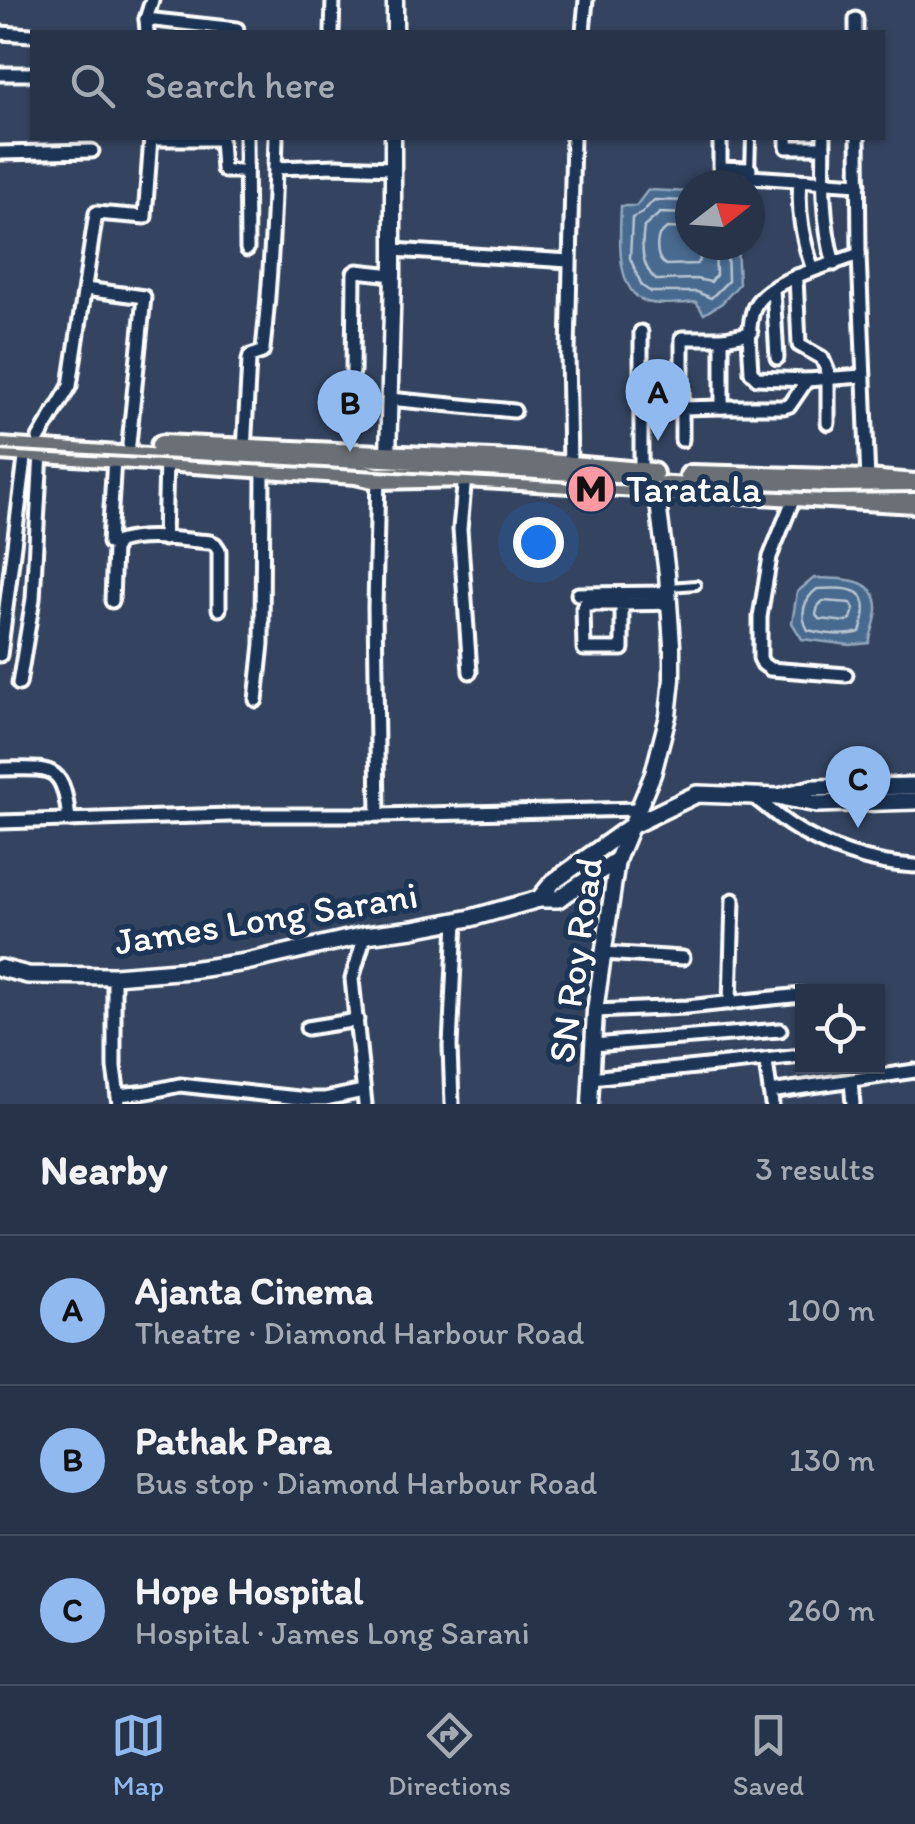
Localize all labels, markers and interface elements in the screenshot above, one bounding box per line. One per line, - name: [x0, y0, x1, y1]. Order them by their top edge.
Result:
- search box: [30, 30, 885, 140]
- icon: search: [65, 58, 120, 113]
- text: Search here: [145, 62, 336, 108]
- north arrow: [675, 170, 765, 260]
- pin: A: [626, 358, 690, 441]
- pin: B: [318, 370, 382, 452]
- metro station icon: Taratala: [565, 463, 617, 515]
- place label: Taratala: [626, 466, 762, 512]
- your location: [513, 517, 564, 568]
- pin: C: [826, 746, 890, 828]
- street label: SN Roy Road: [538, 854, 612, 1066]
- street label: James Long Sarani: [111, 871, 421, 965]
- map controls: [795, 984, 885, 1074]
- button: locate: [795, 984, 885, 1074]
- text: Nearby: [40, 1144, 167, 1195]
- text: 3 results: [755, 1150, 875, 1188]
- text: Ajanta Cinema: [135, 1268, 373, 1314]
- text: A: [62, 1291, 83, 1329]
- text: 100 m: [787, 1291, 875, 1329]
- text: Theatre · Diamond Harbour Road: [135, 1314, 584, 1352]
- text: Pathak Para: [135, 1418, 332, 1464]
- text: B: [62, 1441, 83, 1479]
- text: 130 m: [789, 1441, 875, 1479]
- text: Bus stop · Diamond Harbour Road: [135, 1464, 597, 1502]
- text: Hope Hospital: [135, 1568, 364, 1614]
- text: C: [62, 1591, 83, 1629]
- text: 260 m: [787, 1591, 875, 1629]
- text: Hospital · James Long Sarani: [135, 1614, 530, 1652]
- tab: Map: [111, 1708, 166, 1802]
- tab: Directions: [388, 1708, 511, 1802]
- tab: Saved: [733, 1708, 804, 1802]

